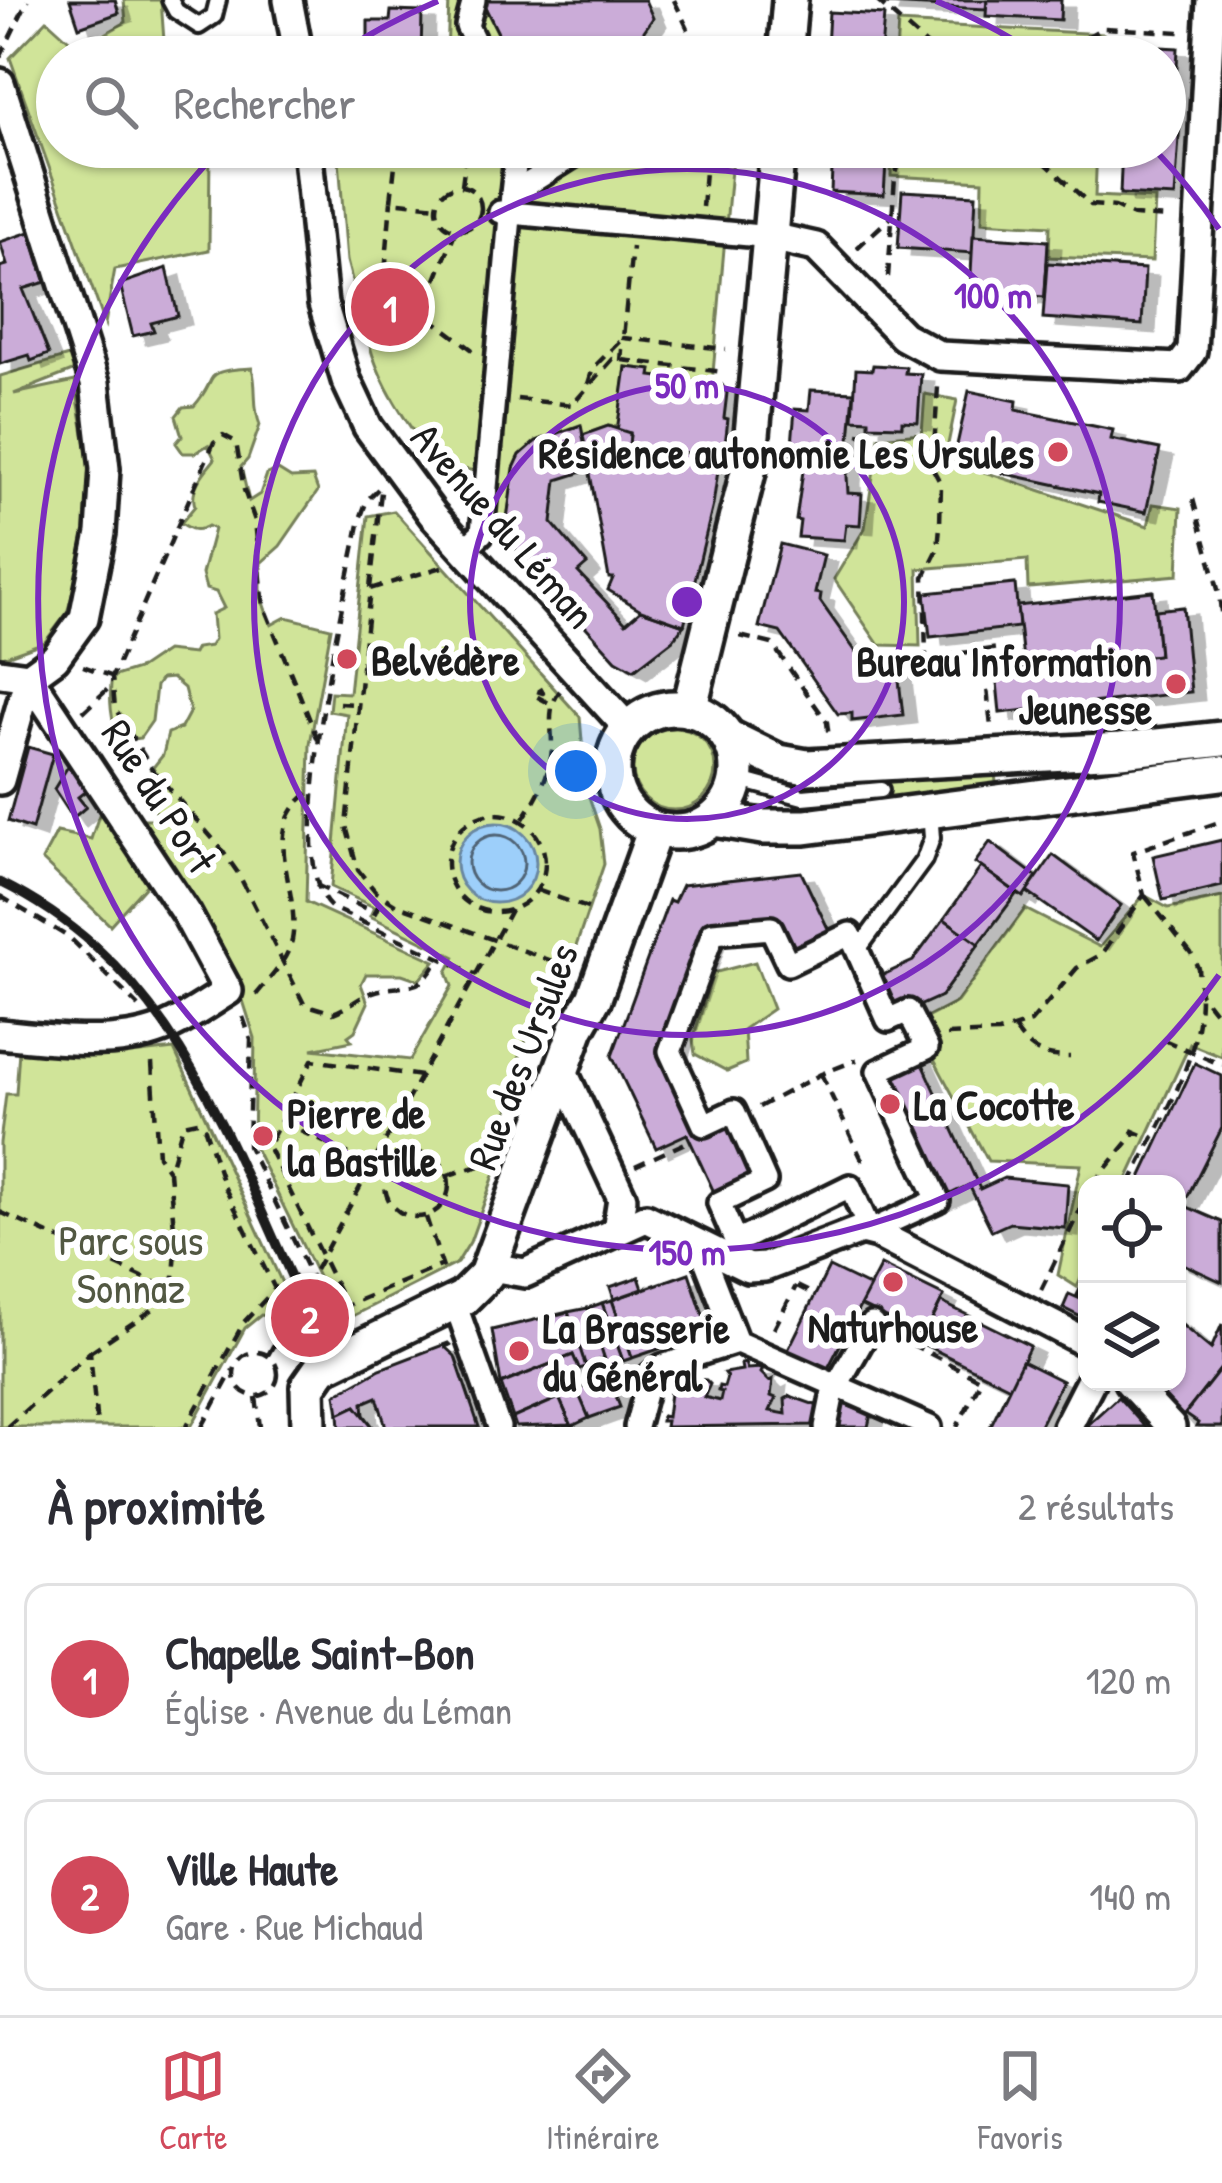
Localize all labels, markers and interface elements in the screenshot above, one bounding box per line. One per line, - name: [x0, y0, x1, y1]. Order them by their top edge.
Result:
- search box: [36, 36, 1186, 168]
- icon: search: [78, 69, 144, 135]
- text: Rechercher: [174, 72, 356, 133]
- pin: 1: [351, 262, 429, 352]
- text: 100 m: [954, 270, 1032, 319]
- text: 50 m: [655, 360, 719, 409]
- street label: Avenue du Léman: [399, 410, 609, 640]
- place label: Résidence autonomie Les Ursules: [539, 424, 1034, 481]
- marker: Résidence autonomie Les Ursules: [1045, 439, 1071, 465]
- centre of rings: [666, 581, 708, 623]
- place label: Belvédère: [371, 631, 520, 688]
- place label: Bureau Information Jeunesse: [856, 632, 1152, 737]
- marker: Belvédère: [334, 646, 360, 672]
- marker: Bureau Information Jeunesse: [1163, 671, 1189, 697]
- street label: Rue du Port: [89, 708, 231, 884]
- your location: [546, 741, 606, 801]
- street label: Rue des Ursules: [453, 935, 591, 1177]
- place label: La Cocotte: [914, 1076, 1075, 1133]
- place label: Pierre de la Bastille: [287, 1084, 437, 1189]
- marker: La Cocotte: [877, 1091, 903, 1117]
- marker: Pierre de la Bastille: [250, 1123, 276, 1149]
- map controls: [1078, 1175, 1186, 1391]
- button: locate: [1078, 1175, 1186, 1283]
- park label: Parc sous Sonnaz: [59, 1211, 203, 1316]
- text: 150 m: [648, 1227, 726, 1276]
- marker: Naturhouse: [880, 1269, 906, 1295]
- pin: 2: [271, 1273, 349, 1363]
- button: layers: [1078, 1283, 1186, 1391]
- place label: Naturhouse: [808, 1298, 979, 1355]
- place label: La Brasserie du Général: [543, 1299, 730, 1404]
- marker: La Brasserie du Général: [506, 1338, 532, 1364]
- text: À proximité: [48, 1471, 265, 1540]
- text: 2 résultats: [1018, 1479, 1174, 1532]
- text: Chapelle Saint-Bon: [165, 1622, 475, 1683]
- text: 1: [83, 1653, 97, 1706]
- text: 120 m: [1086, 1653, 1171, 1706]
- text: Église · Avenue du Léman: [165, 1683, 512, 1736]
- text: Ville Haute: [165, 1838, 338, 1899]
- text: 2: [81, 1869, 99, 1922]
- text: 140 m: [1089, 1869, 1171, 1922]
- text: Gare · Rue Michaud: [165, 1899, 423, 1952]
- tab: Carte: [159, 2043, 228, 2159]
- tab: Itinéraire: [546, 2043, 660, 2159]
- tab: Favoris: [978, 2043, 1063, 2159]

